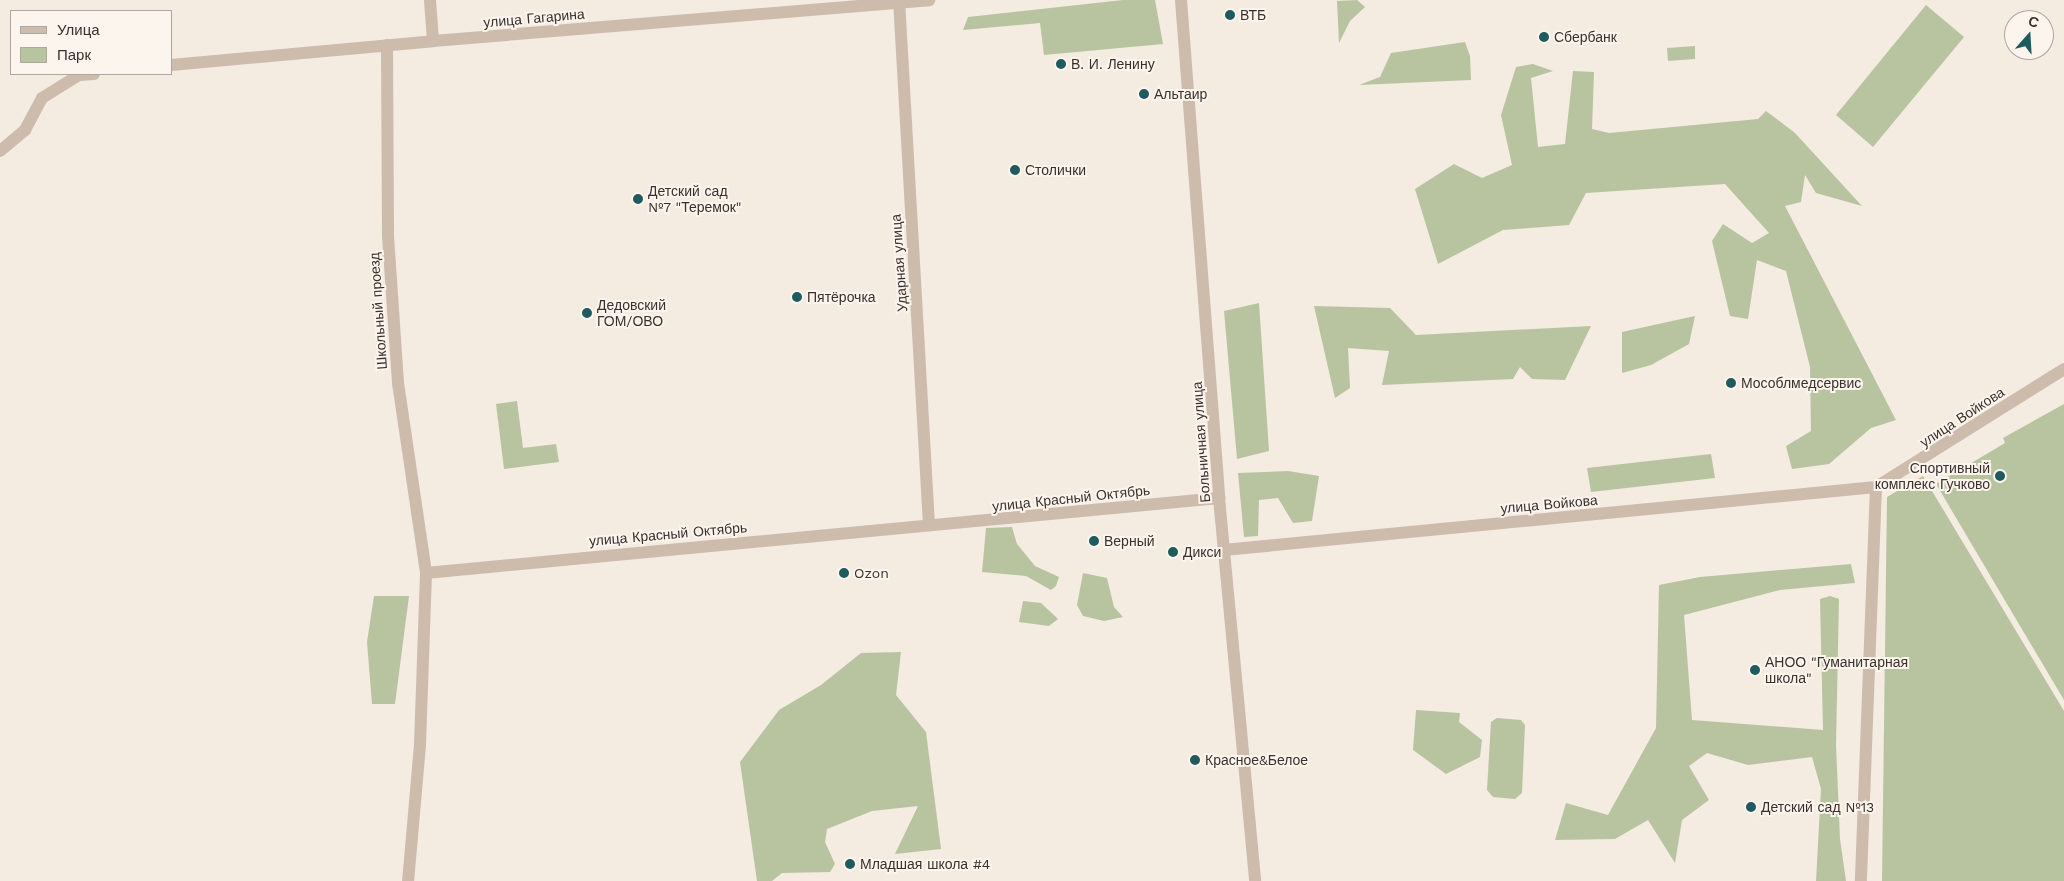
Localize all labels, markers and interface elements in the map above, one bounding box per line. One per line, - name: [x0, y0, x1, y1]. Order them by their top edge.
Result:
- street label: улица Гагарина: [483, 5, 585, 31]
- place label: ВТБ: [1240, 7, 1266, 23]
- marker: ВТБ: [1224, 9, 1236, 21]
- legend: [10, 10, 172, 75]
- north arrow: [2004, 10, 2054, 60]
- text: С: [2026, 13, 2041, 31]
- text: Улица: [57, 21, 100, 39]
- place label: Сбербанк: [1554, 29, 1617, 45]
- marker: Сбербанк: [1538, 31, 1550, 43]
- text: Парк: [57, 46, 91, 64]
- place label: В. И. Ленину: [1071, 56, 1155, 72]
- marker: В. И. Ленину: [1055, 58, 1067, 70]
- place label: Альтаир: [1154, 86, 1207, 102]
- marker: Альтаир: [1138, 88, 1150, 100]
- place label: Столички: [1025, 162, 1086, 178]
- marker: Столички: [1009, 164, 1021, 176]
- place label: Детский сад №7 "Теремок": [648, 183, 742, 216]
- marker: Детский сад №7 "Теремок": [632, 193, 644, 205]
- street label: Ударная улица: [887, 214, 911, 312]
- street label: Школьный проезд: [366, 252, 390, 370]
- place label: Пятёрочка: [807, 289, 876, 305]
- marker: Пятёрочка: [791, 291, 803, 303]
- place label: Дедовский ГОМ/ОВО: [597, 297, 666, 330]
- marker: Дедовский ГОМ/ОВО: [581, 307, 593, 319]
- place label: Мособлмедсервис: [1741, 375, 1861, 391]
- marker: Мособлмедсервис: [1725, 377, 1737, 389]
- street label: Больничная улица: [1188, 381, 1214, 503]
- street label: улица Войкова: [1917, 383, 2007, 451]
- place label: Спортивный комплекс Гучково: [1875, 460, 1990, 492]
- marker: Спортивный комплекс Гучково: [1994, 470, 2006, 482]
- street label: улица Красный Октябрь: [991, 481, 1151, 515]
- street label: улица Войкова: [1500, 491, 1598, 517]
- street label: улица Красный Октябрь: [588, 519, 748, 549]
- place label: Верный: [1104, 533, 1155, 549]
- marker: Верный: [1088, 535, 1100, 547]
- place label: Дикси: [1183, 544, 1221, 560]
- marker: Дикси: [1167, 546, 1179, 558]
- place label: Ozon: [854, 565, 889, 581]
- marker: Ozon: [838, 567, 850, 579]
- place label: АНОО "Гуманитарная школа": [1765, 654, 1908, 686]
- marker: АНОО "Гуманитарная школа": [1749, 664, 1761, 676]
- place label: Красное&Белое: [1205, 752, 1308, 768]
- marker: Красное&Белое: [1189, 754, 1201, 766]
- place label: Детский сад №13: [1761, 799, 1874, 815]
- marker: Детский сад №13: [1745, 801, 1757, 813]
- place label: Младшая школа #4: [860, 856, 990, 872]
- marker: Младшая школа #4: [844, 858, 856, 870]

